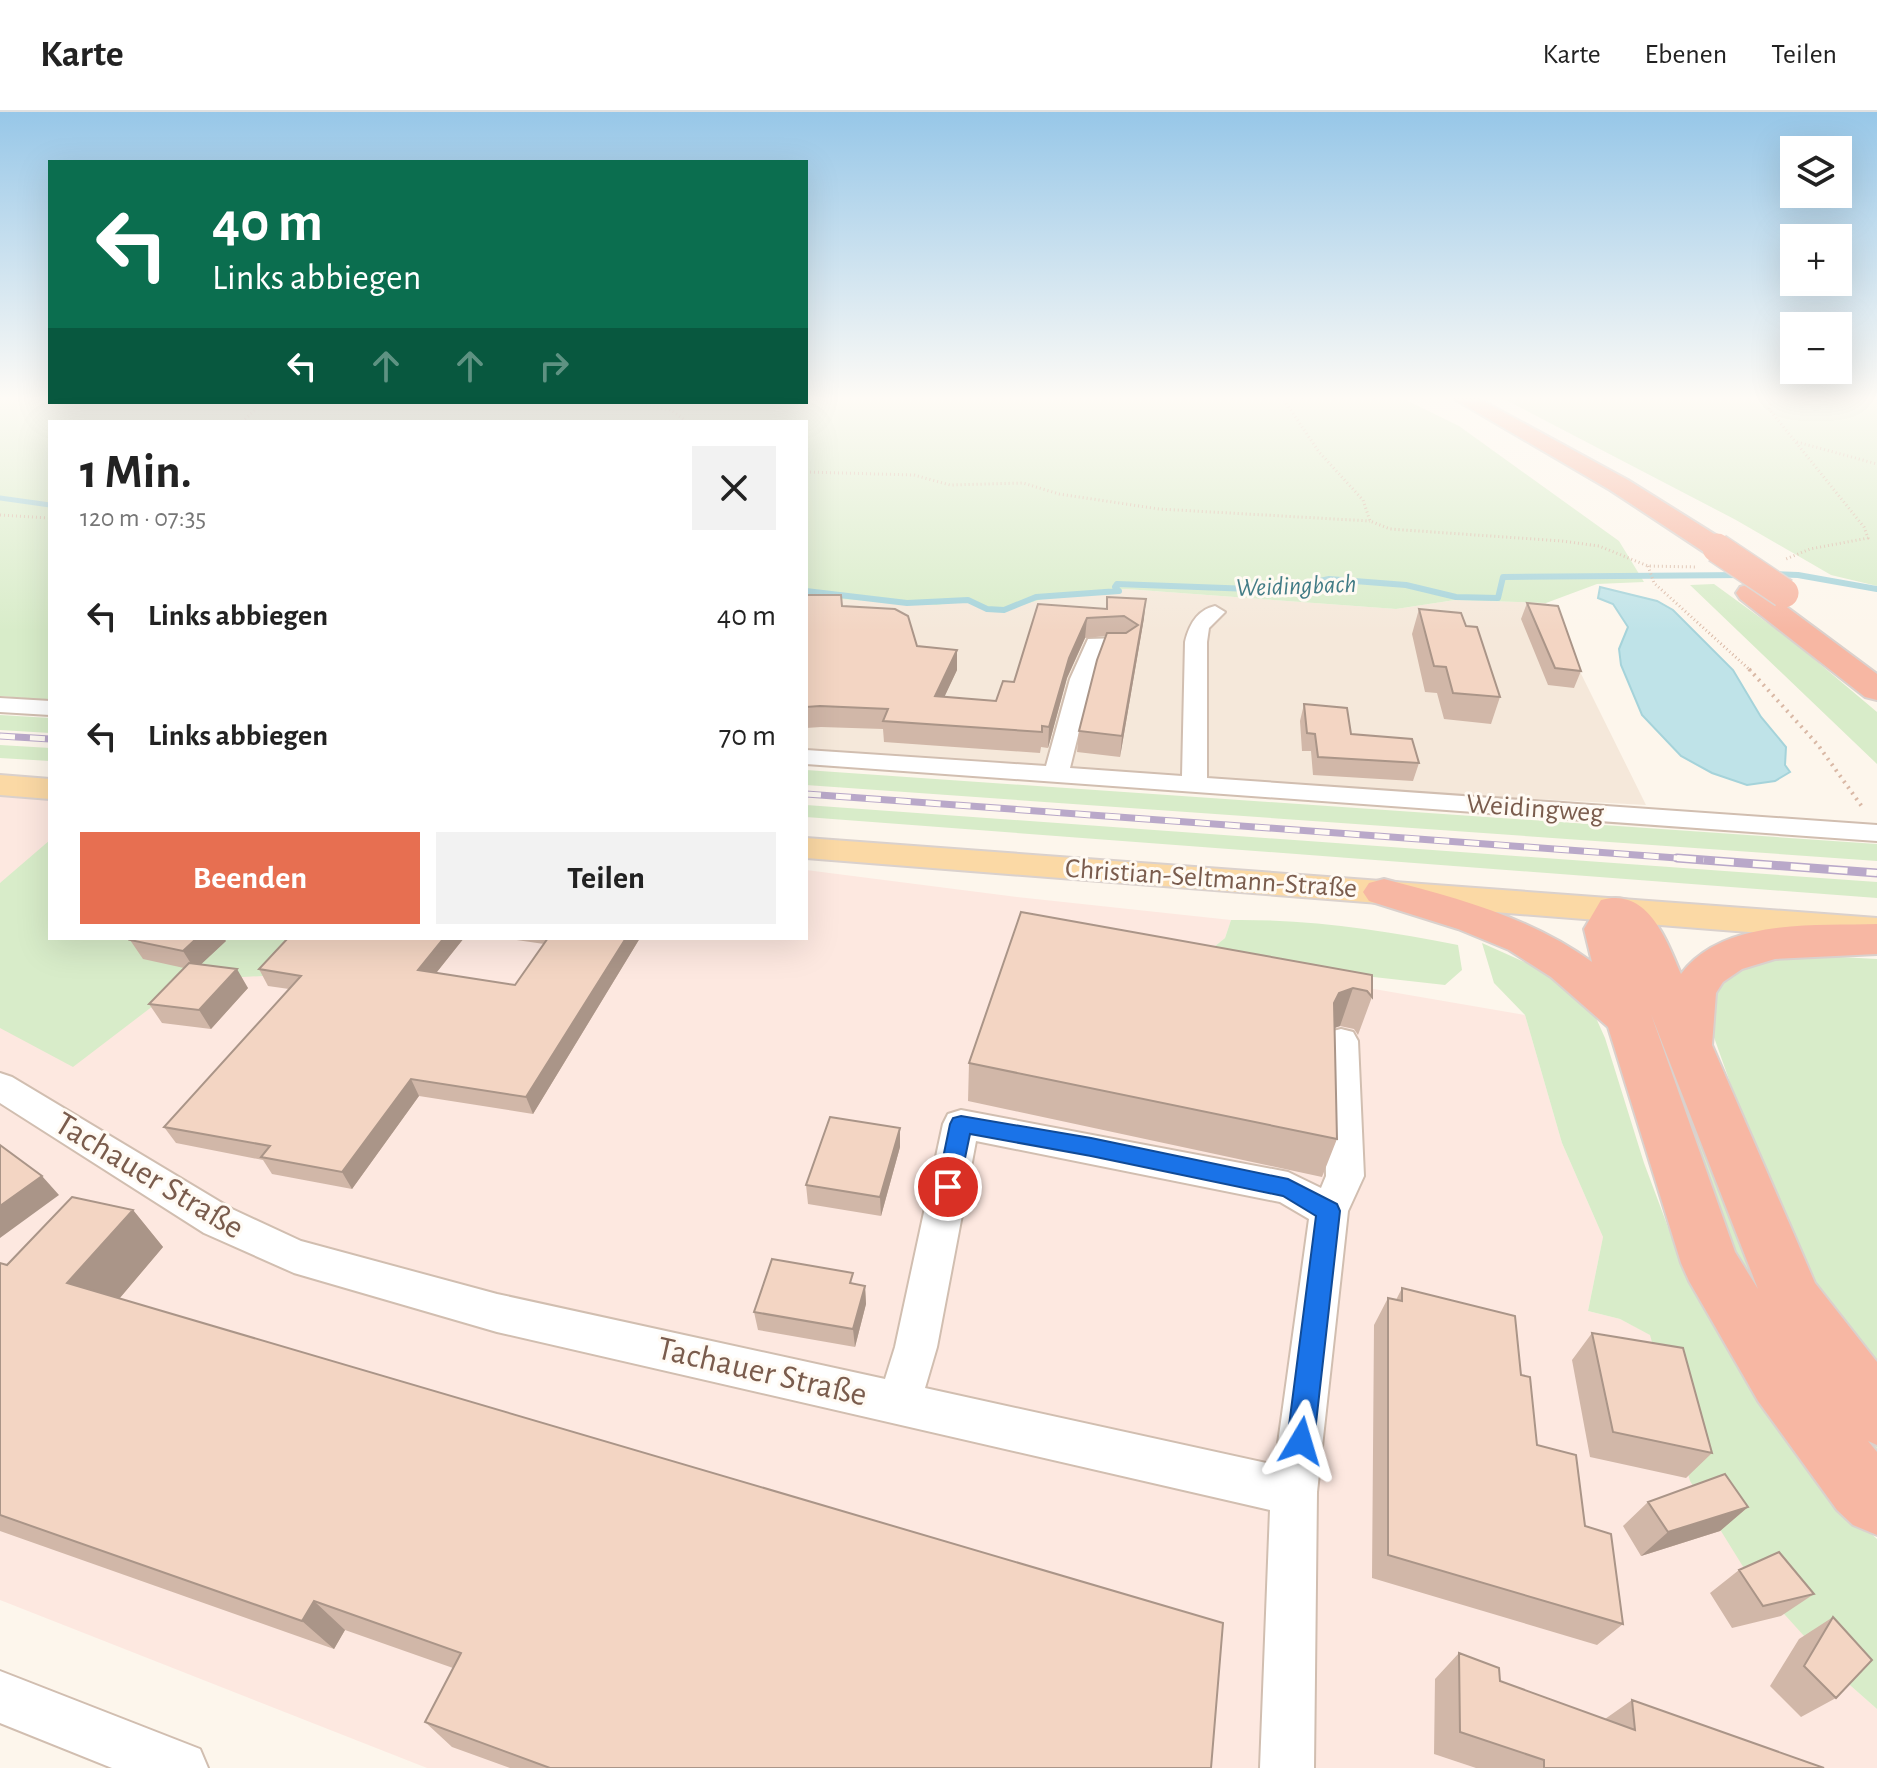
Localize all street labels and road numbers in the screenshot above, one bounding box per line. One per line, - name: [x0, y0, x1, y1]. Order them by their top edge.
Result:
- street label: Weidingweg: [1465, 790, 1605, 828]
- street label: Christian-Seltmann-Straße: [1064, 855, 1358, 903]
- street label: Tachauer Straße: [49, 1106, 249, 1246]
- street label: Tachauer Straße: [654, 1331, 870, 1413]

